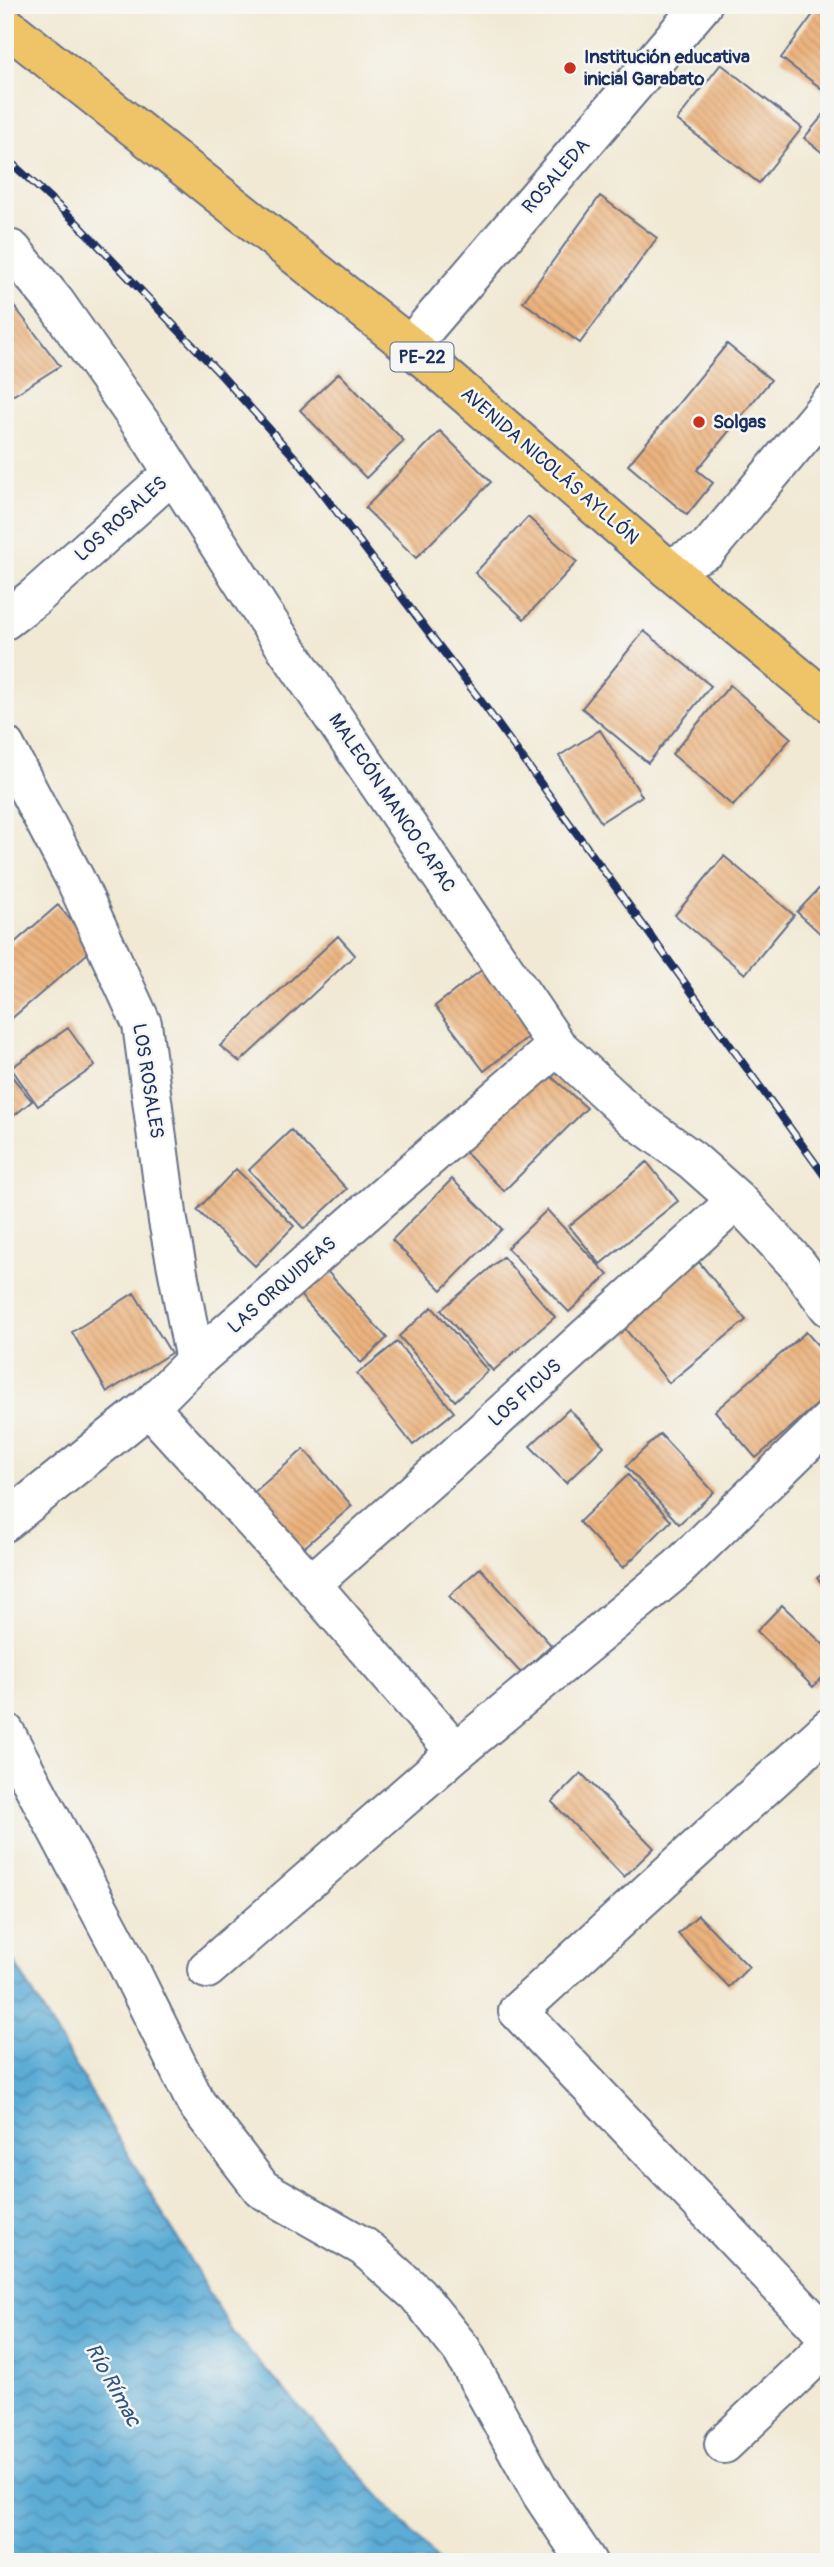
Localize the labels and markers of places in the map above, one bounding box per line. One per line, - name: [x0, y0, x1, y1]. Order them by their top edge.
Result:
- place label: Institución educativa inicial Garabato: [584, 45, 750, 91]
- marker: Institución educativa inicial Garabato: [562, 60, 578, 76]
- place label: Solgas: [713, 410, 766, 434]
- marker: Solgas: [691, 414, 707, 430]

